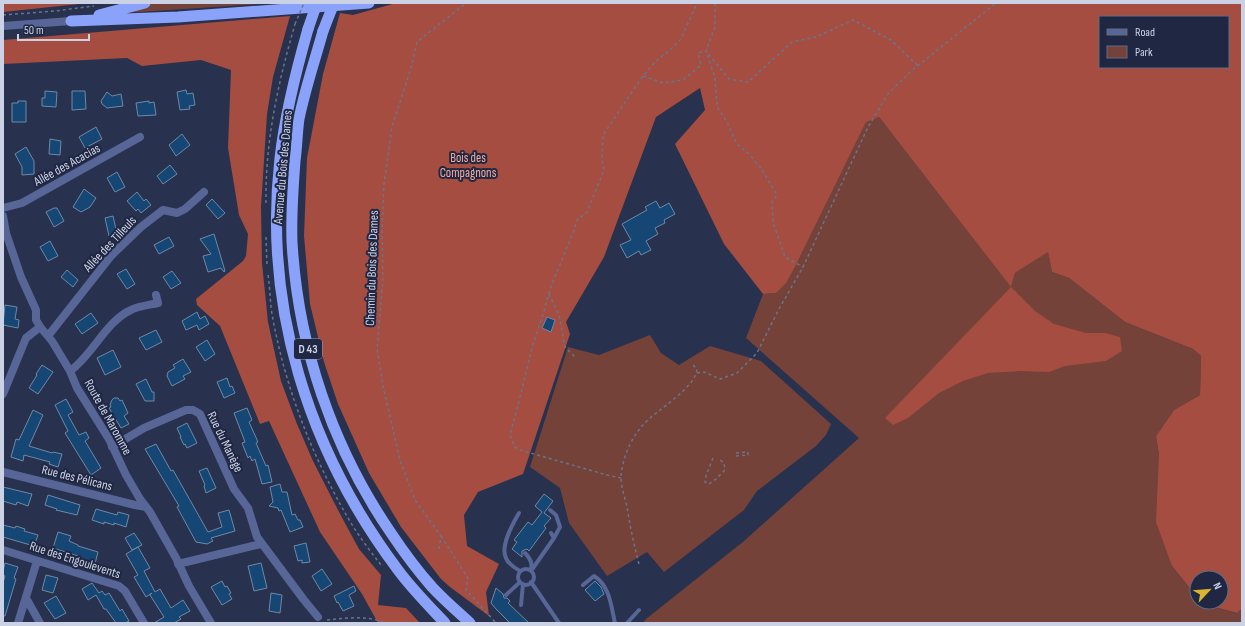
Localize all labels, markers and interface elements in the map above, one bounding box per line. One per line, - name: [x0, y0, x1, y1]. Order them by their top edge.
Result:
- scale bar: [18, 16, 89, 42]
- legend: [1099, 16, 1229, 68]
- text: 50 m: [24, 23, 44, 38]
- text: Road: [1135, 25, 1155, 40]
- text: Park: [1135, 45, 1153, 60]
- street label: Avenue du Bois des Dames: [270, 109, 296, 225]
- street label: Allée des Acacias: [30, 140, 103, 190]
- park label: Bois des Compagnons: [440, 150, 497, 181]
- street label: Chemin du Bois des Dames: [362, 210, 382, 326]
- street label: Allée des Tilleuls: [79, 212, 140, 276]
- road number: D 43: [294, 339, 322, 359]
- street label: Route de Maromme: [81, 376, 135, 458]
- street label: Rue du Manège: [203, 409, 247, 475]
- street label: Rue des Pélicans: [40, 462, 114, 495]
- street label: Rue des Engoulevents: [27, 538, 123, 582]
- north arrow: [1189, 570, 1229, 610]
- text: N: [1210, 580, 1225, 591]

